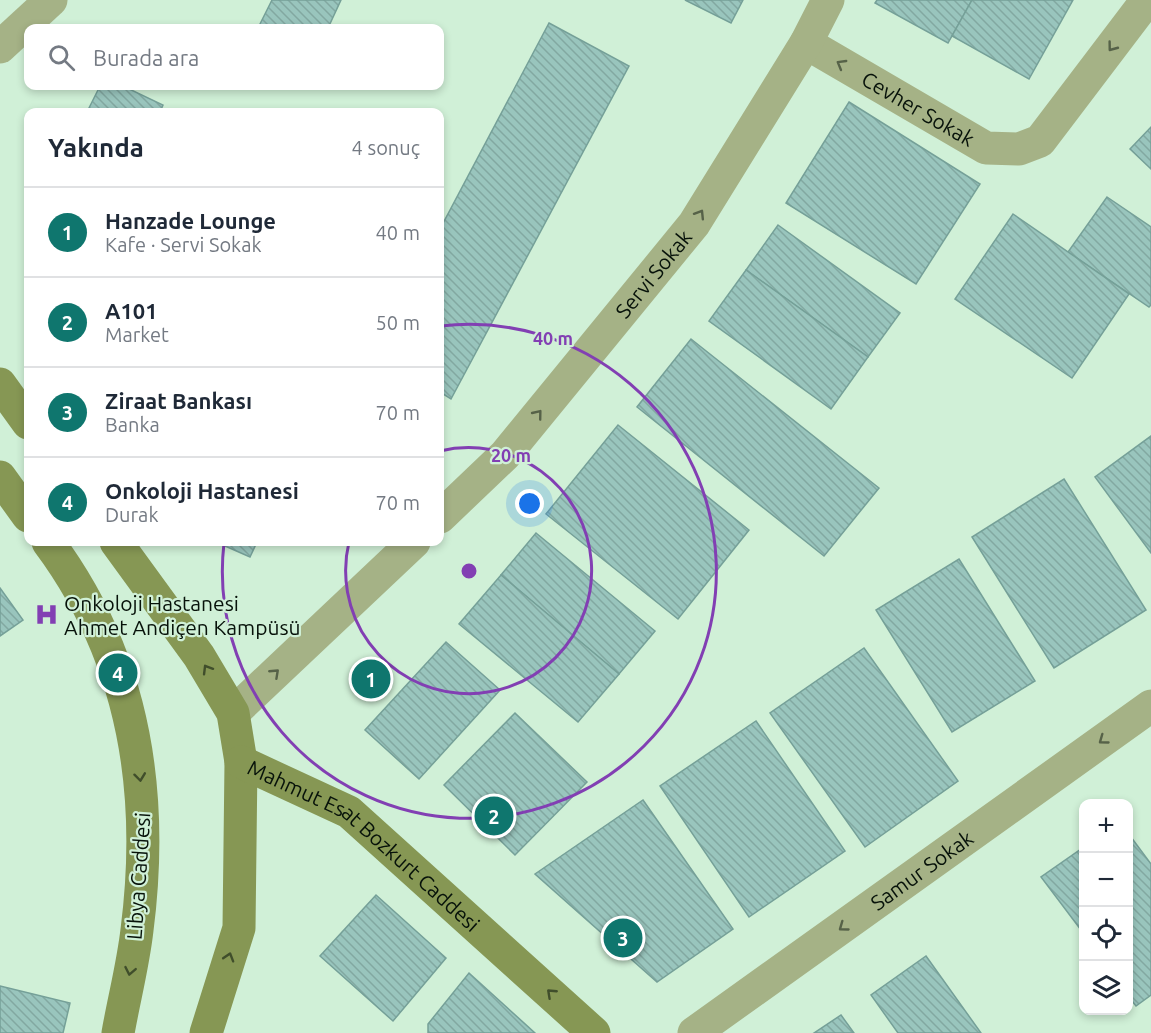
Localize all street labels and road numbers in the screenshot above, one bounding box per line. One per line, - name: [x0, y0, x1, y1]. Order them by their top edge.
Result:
- street label: Cevher Sokak: [858, 66, 979, 151]
- street label: Servi Sokak: [610, 225, 697, 323]
- street label: Mahmut Esat Bozkurt Caddesi: [244, 755, 485, 936]
- street label: Libya Caddesi: [122, 811, 154, 941]
- street label: Samur Sokak: [866, 825, 978, 915]

